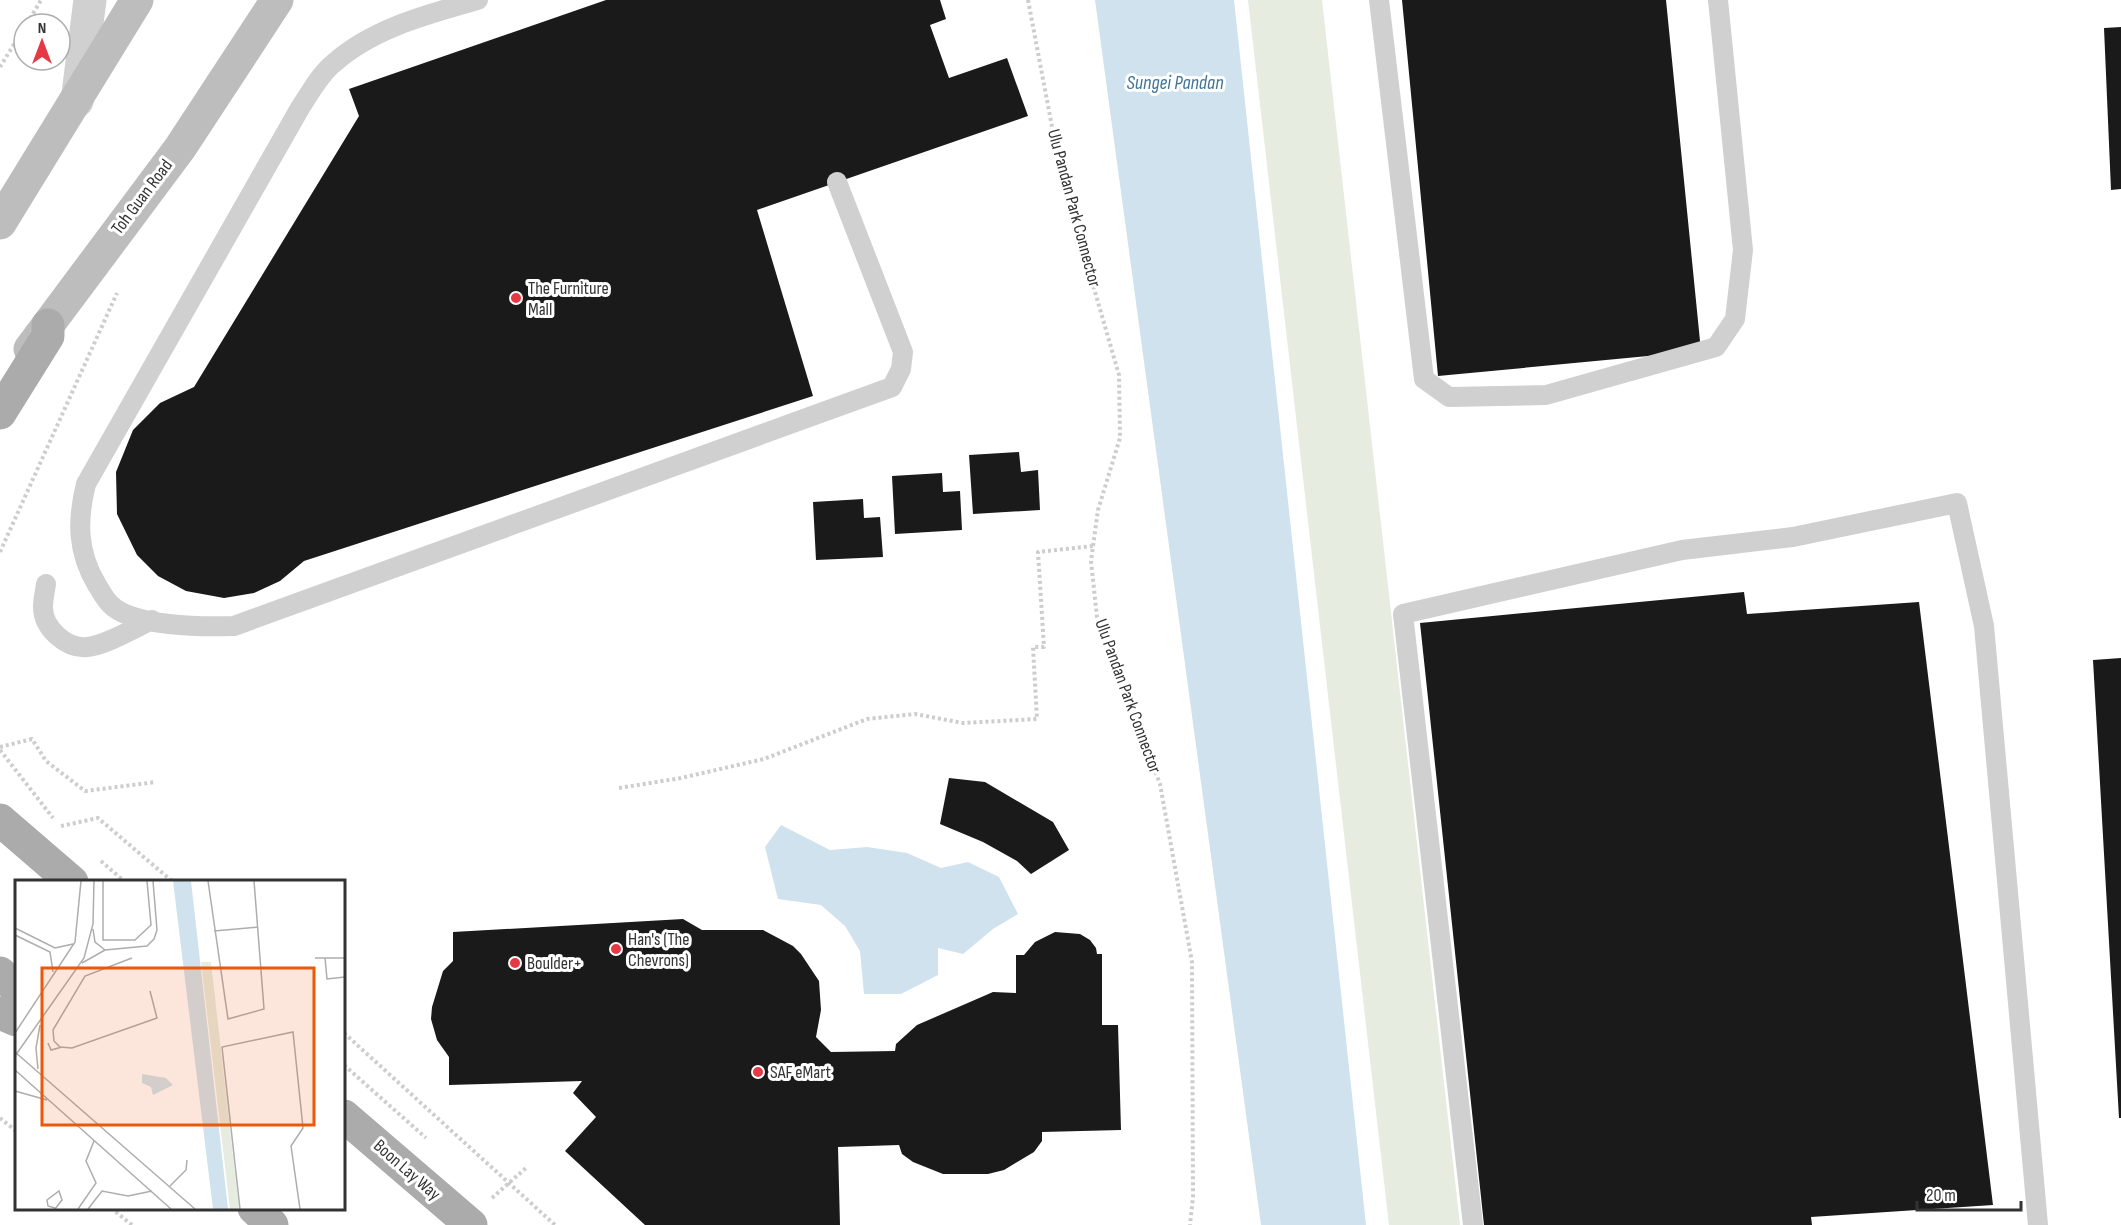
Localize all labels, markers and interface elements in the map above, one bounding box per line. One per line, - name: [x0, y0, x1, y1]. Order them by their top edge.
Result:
- north arrow: [12, 12, 72, 72]
- text: N: [38, 19, 46, 38]
- water label: Sungei Pandan: [1126, 71, 1224, 95]
- street label: Ulu Pandan Park Connector: [1043, 127, 1105, 289]
- street label: Toh Guan Road: [107, 155, 177, 239]
- place label: The Furniture Mall: [528, 278, 609, 320]
- marker: The Furniture Mall: [509, 291, 523, 305]
- street label: Ulu Pandan Park Connector: [1090, 616, 1166, 776]
- inset map: [15, 880, 345, 1210]
- place label: Han's (The Chevrons): [628, 929, 690, 971]
- marker: Han's (The Chevrons): [609, 942, 623, 956]
- place label: Boulder+: [527, 953, 582, 974]
- marker: Boulder+: [508, 956, 522, 970]
- place label: SAF eMart: [770, 1062, 832, 1083]
- marker: SAF eMart: [751, 1065, 765, 1079]
- street label: Boon Lay Way: [369, 1135, 445, 1205]
- scale bar: [1917, 1174, 2020, 1212]
- text: 20 m: [1926, 1185, 1956, 1206]

